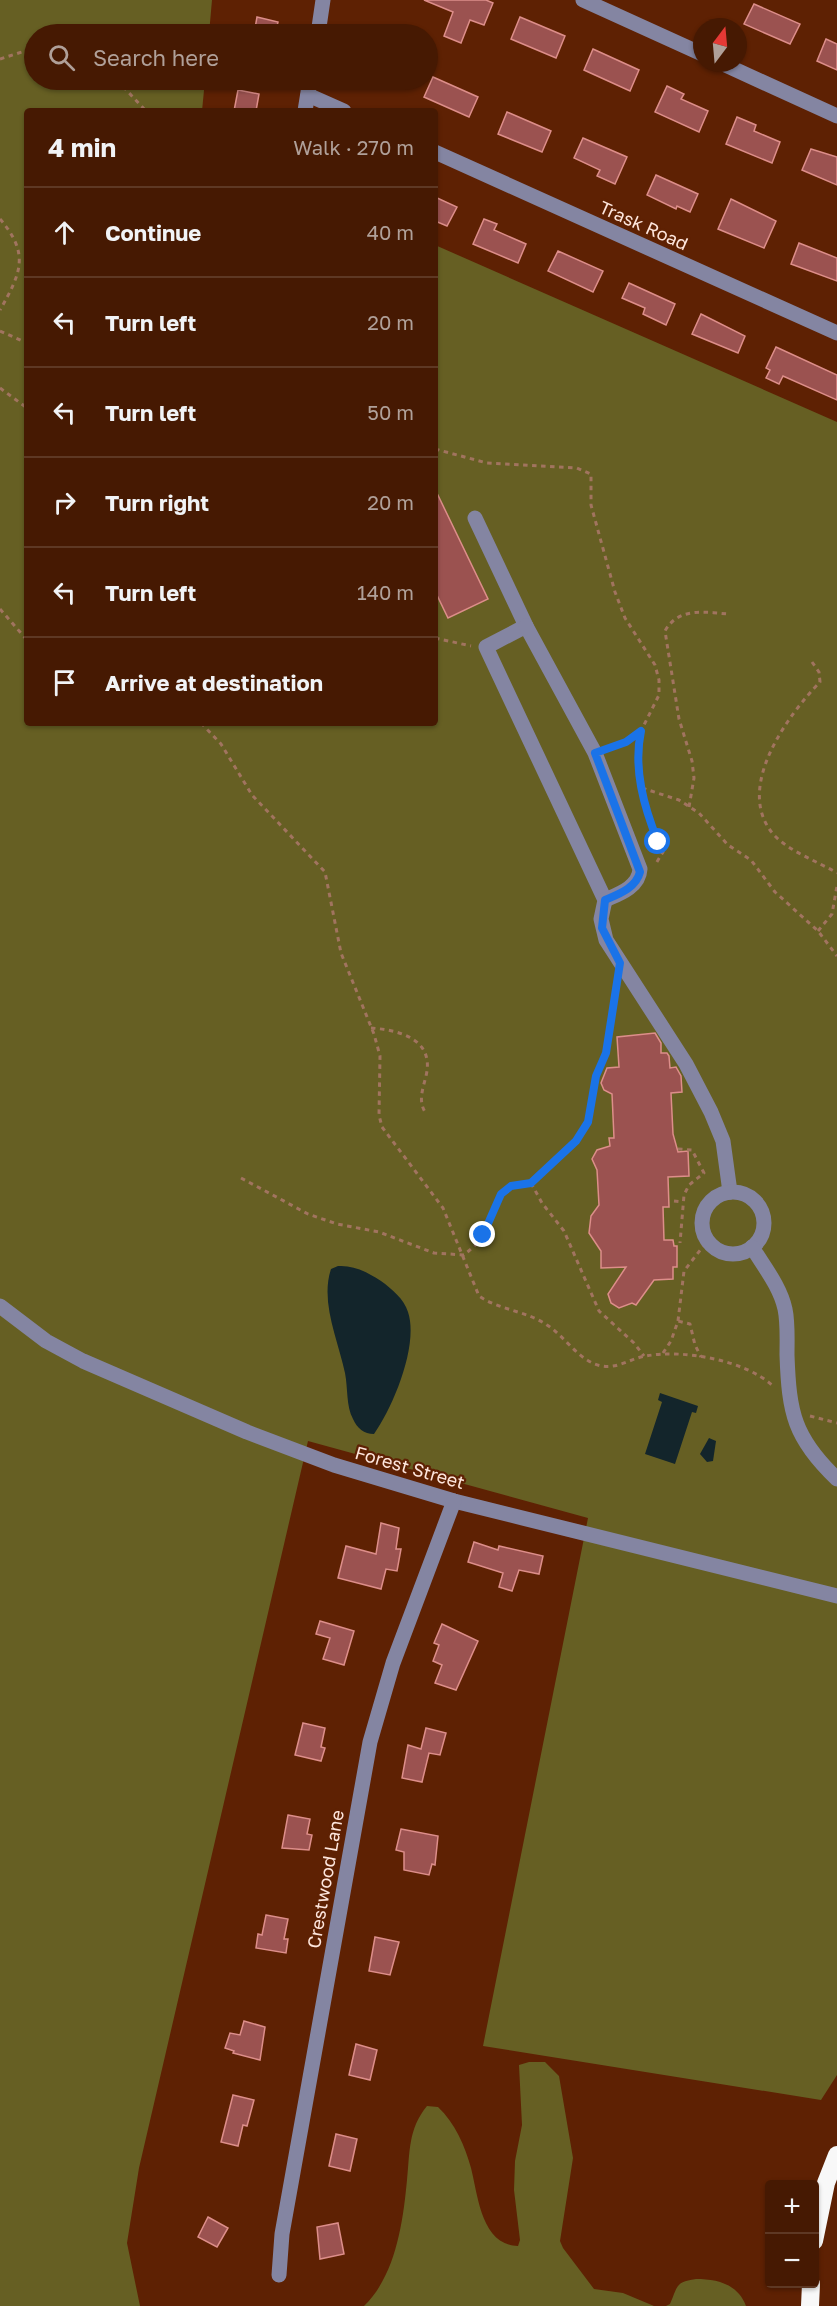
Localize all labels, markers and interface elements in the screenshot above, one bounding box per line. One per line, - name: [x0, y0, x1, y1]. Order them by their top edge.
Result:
- north arrow: [693, 18, 747, 72]
- search box: [24, 24, 438, 90]
- icon: search: [45, 41, 78, 74]
- text: Search here: [93, 44, 219, 71]
- text: 4 min: [48, 132, 116, 163]
- text: Walk · 270 m: [293, 135, 414, 159]
- street label: Trask Road: [596, 196, 692, 254]
- icon: ahead: [48, 216, 81, 249]
- text: Continue: [105, 219, 201, 246]
- text: 40 m: [367, 220, 414, 244]
- icon: left: [48, 306, 81, 339]
- text: Turn left: [105, 309, 196, 336]
- text: 20 m: [367, 310, 414, 334]
- icon: left: [48, 396, 81, 429]
- text: Turn left: [105, 399, 196, 426]
- text: 50 m: [367, 400, 414, 424]
- icon: right: [48, 486, 81, 519]
- text: Turn right: [105, 489, 209, 516]
- text: 20 m: [367, 490, 414, 514]
- icon: left: [48, 576, 81, 609]
- text: Turn left: [105, 579, 196, 606]
- text: 140 m: [357, 580, 414, 604]
- icon: arrive: [48, 666, 81, 699]
- text: Arrive at destination: [105, 669, 323, 696]
- route start: [644, 828, 670, 854]
- route end: [469, 1221, 495, 1247]
- street label: Forest Street: [353, 1441, 467, 1493]
- street label: Crestwood Lane: [302, 1808, 348, 1950]
- map controls: [765, 2180, 819, 2288]
- button: +: [765, 2180, 819, 2234]
- button: −: [765, 2234, 819, 2288]

